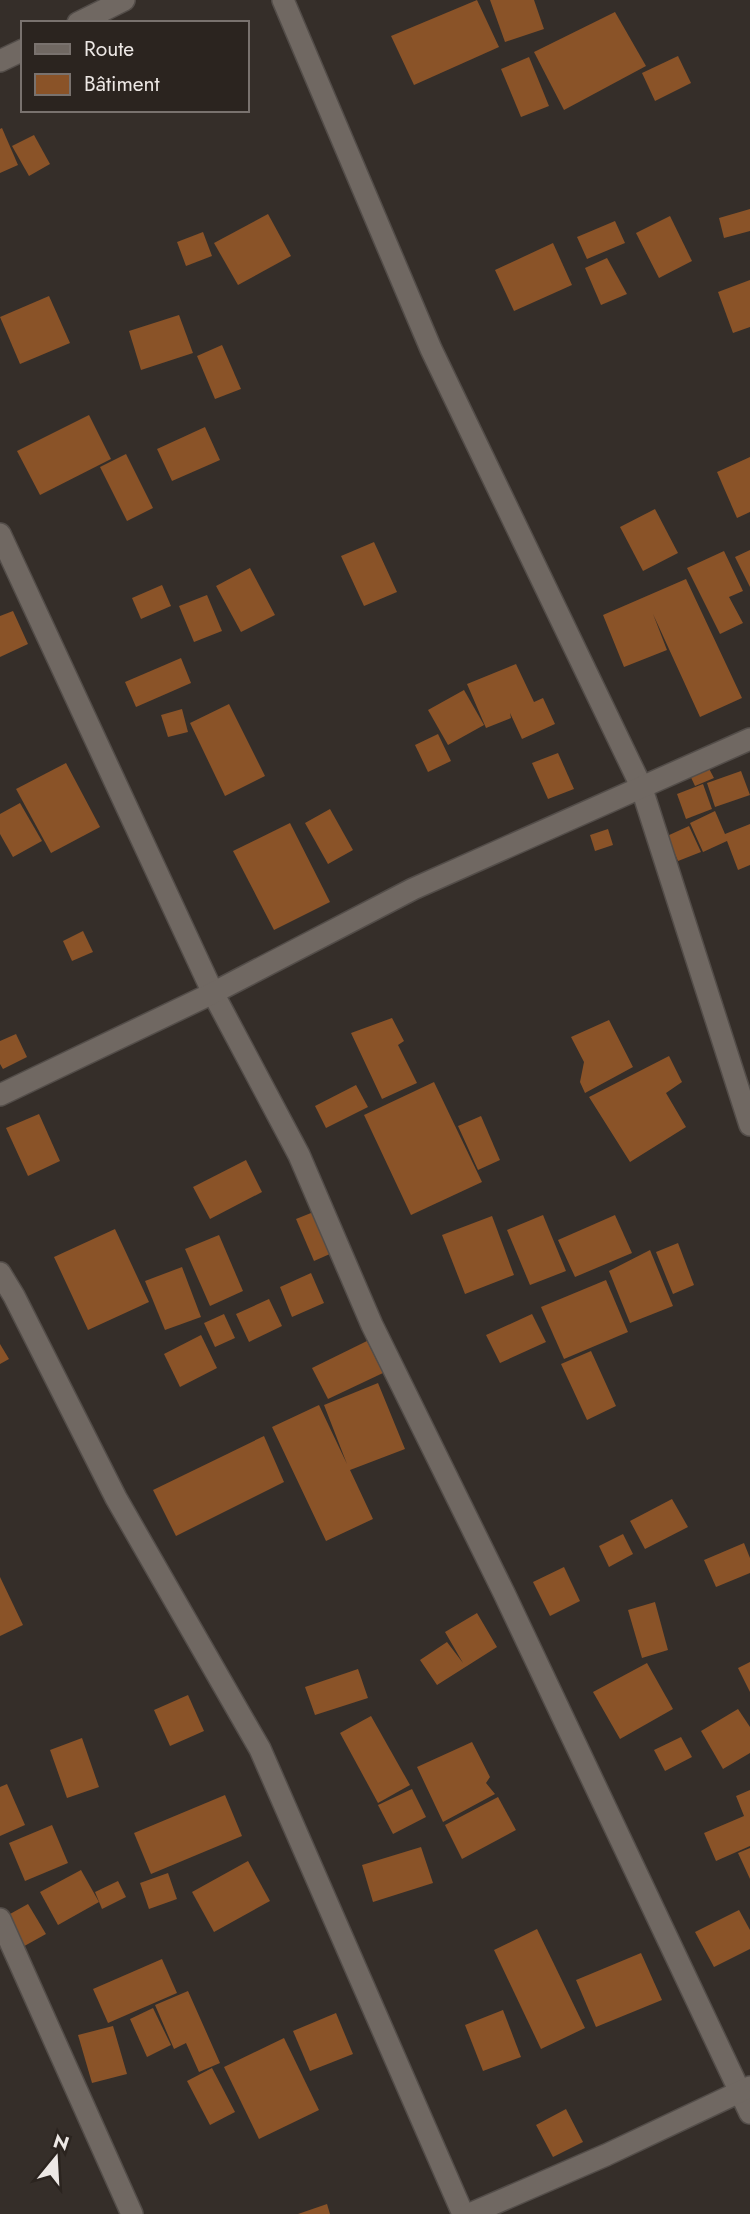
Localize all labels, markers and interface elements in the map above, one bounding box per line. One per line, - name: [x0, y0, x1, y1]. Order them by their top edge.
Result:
- legend: [21, 21, 248, 112]
- text: Route: [84, 34, 134, 64]
- text: Bâtiment: [84, 69, 160, 99]
- north arrow: [21, 2123, 91, 2193]
- text: N: [50, 2127, 72, 2157]

